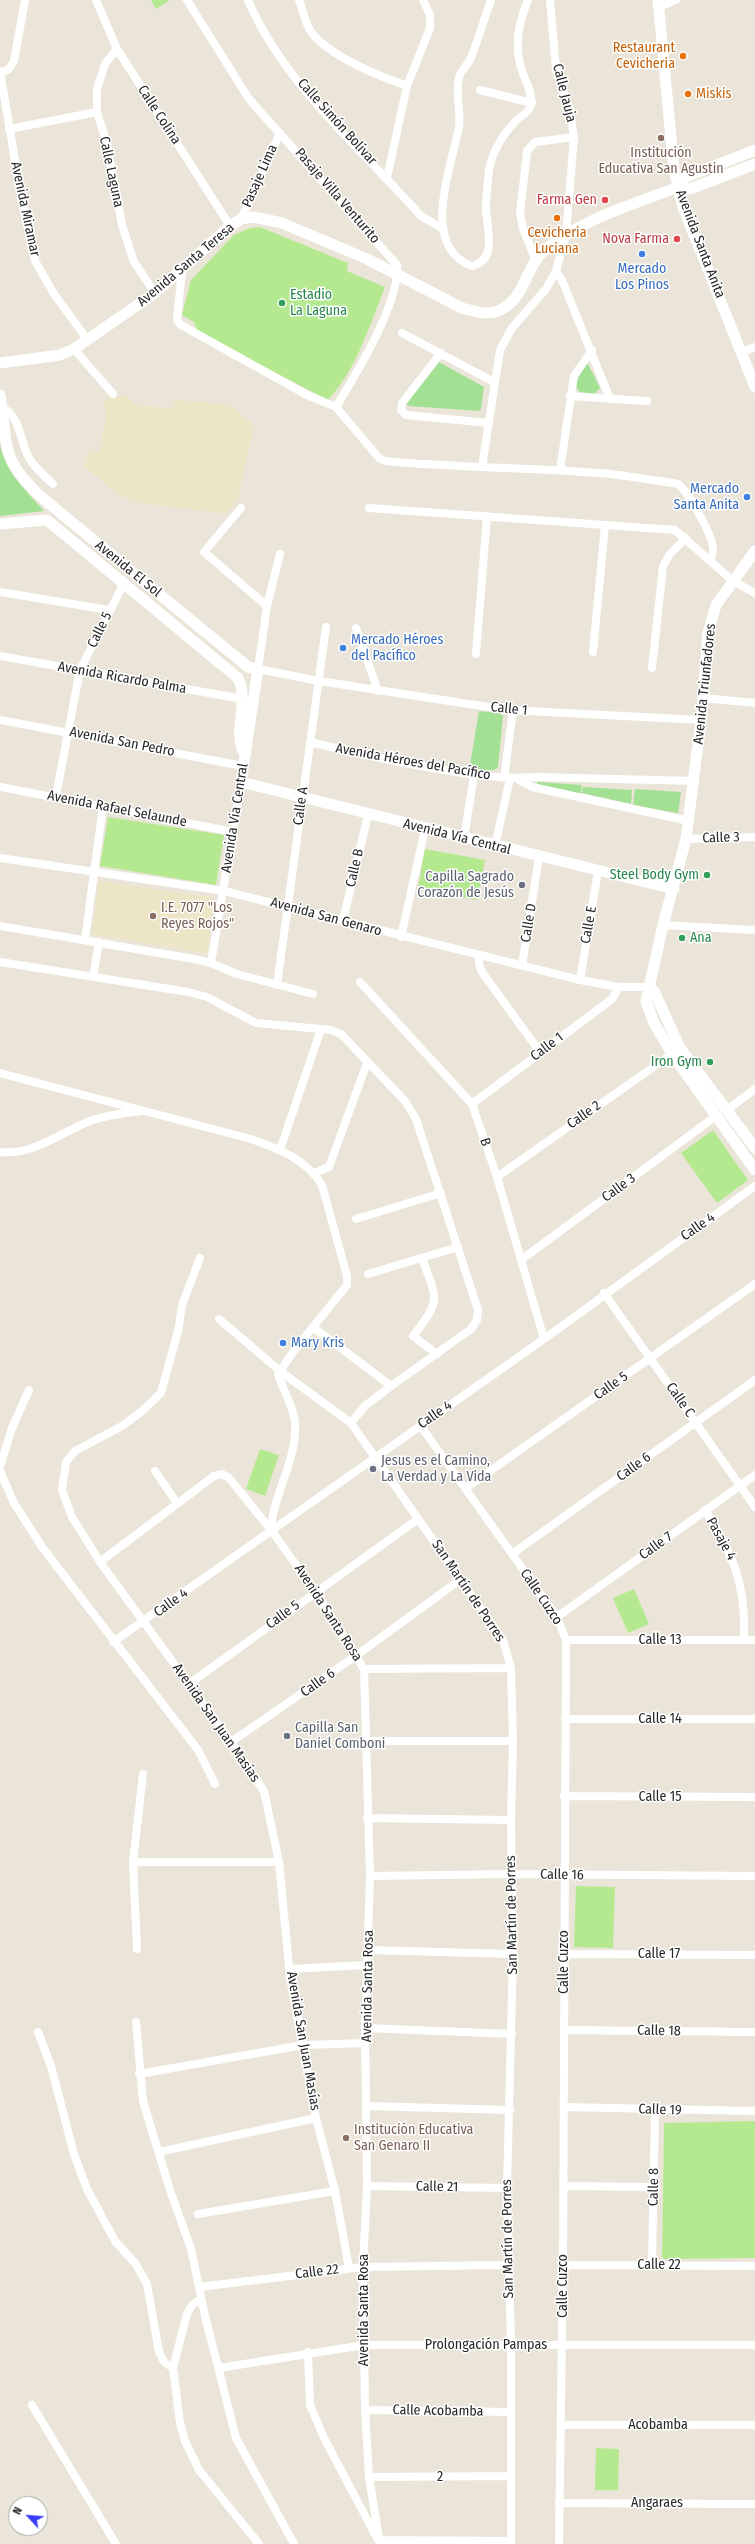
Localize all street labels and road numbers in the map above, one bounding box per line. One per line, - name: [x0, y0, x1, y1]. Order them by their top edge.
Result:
- street label: Calle Jauja: [549, 62, 579, 124]
- street label: Calle Simón Bolívar: [294, 75, 380, 169]
- street label: Calle Colina: [134, 82, 184, 148]
- street label: Calle Laguna: [95, 135, 127, 209]
- street label: Pasaje Lima: [239, 142, 281, 210]
- street label: Pasaje Villa Venturito: [291, 145, 383, 247]
- street label: Avenida Miramar: [7, 160, 43, 258]
- street label: Avenida Santa Anita: [672, 188, 728, 300]
- street label: Avenida Santa Teresa: [134, 219, 238, 311]
- street label: Avenida El Sol: [91, 537, 165, 601]
- street label: Calle 5: [84, 609, 116, 651]
- street label: Avenida Triunfadores: [690, 623, 720, 745]
- street label: Avenida Ricardo Palma: [56, 658, 188, 698]
- street label: Calle 1: [490, 699, 528, 719]
- street label: Avenida San Pedro: [68, 724, 176, 760]
- street label: Avenida Héroes del Pacífico: [334, 740, 492, 784]
- street label: Avenida Via Central: [218, 762, 252, 874]
- street label: Calle A: [290, 786, 312, 826]
- street label: Avenida Rafael Selaunde: [46, 787, 188, 831]
- street label: Avenida Vía Central: [401, 815, 513, 859]
- street label: Calle 3: [702, 829, 740, 847]
- street label: Calle B: [342, 847, 368, 889]
- street label: Avenida San Genaro: [269, 894, 383, 940]
- street label: Calle D: [518, 902, 540, 944]
- street label: Calle E: [577, 905, 601, 945]
- street label: Calle 1: [527, 1029, 567, 1065]
- street label: Calle 2: [564, 1097, 604, 1133]
- street label: B: [476, 1136, 494, 1148]
- street label: Calle 3: [599, 1170, 639, 1206]
- street label: Calle 4: [678, 1209, 718, 1245]
- street label: Calle 5: [591, 1368, 631, 1404]
- street label: Calle C: [662, 1379, 698, 1421]
- street label: Calle 4: [415, 1397, 455, 1433]
- street label: Calle 6: [614, 1449, 654, 1485]
- street label: Pasaje 4: [702, 1515, 740, 1563]
- street label: Calle 7: [636, 1528, 676, 1564]
- street label: San Martín de Porres: [428, 1537, 508, 1645]
- street label: Avenida Santa Rosa: [290, 1561, 366, 1665]
- street label: Calle Cuzco: [516, 1566, 566, 1628]
- street label: Calle 4: [151, 1585, 191, 1621]
- street label: Calle 5: [263, 1597, 303, 1633]
- street label: Calle 13: [639, 1632, 681, 1648]
- street label: Avenida San Juan Masías: [169, 1660, 263, 1786]
- street label: Calle 6: [298, 1665, 338, 1701]
- street label: Calle 14: [638, 1711, 682, 1727]
- street label: Calle 15: [638, 1789, 682, 1805]
- street label: San Martín de Porres: [503, 1855, 521, 1975]
- street label: Calle 16: [540, 1866, 584, 1884]
- street label: Avenida Santa Rosa: [359, 1930, 377, 2042]
- street label: Calle Cuzco: [556, 1930, 572, 1994]
- street label: Calle 17: [638, 1946, 680, 1962]
- street label: Avenida San Juan Masías: [282, 1970, 324, 2112]
- street label: Calle 18: [637, 2022, 681, 2040]
- street label: Calle 19: [638, 2101, 682, 2119]
- street label: Calle 8: [645, 2168, 663, 2206]
- street label: Calle 21: [416, 2178, 458, 2196]
- street label: San Martín de Porres: [499, 2179, 517, 2299]
- street label: Avenida Santa Rosa: [356, 2254, 372, 2366]
- street label: Calle Cuzco: [555, 2254, 571, 2318]
- street label: Calle 22: [637, 2257, 681, 2273]
- street label: Calle 22: [294, 2261, 340, 2283]
- street label: Prolongación Pampas: [425, 2337, 547, 2353]
- street label: Calle Acobamba: [392, 2402, 484, 2420]
- street label: Acobamba: [628, 2417, 688, 2433]
- street label: 2: [437, 2469, 443, 2485]
- street label: Angaraes: [631, 2495, 683, 2511]

